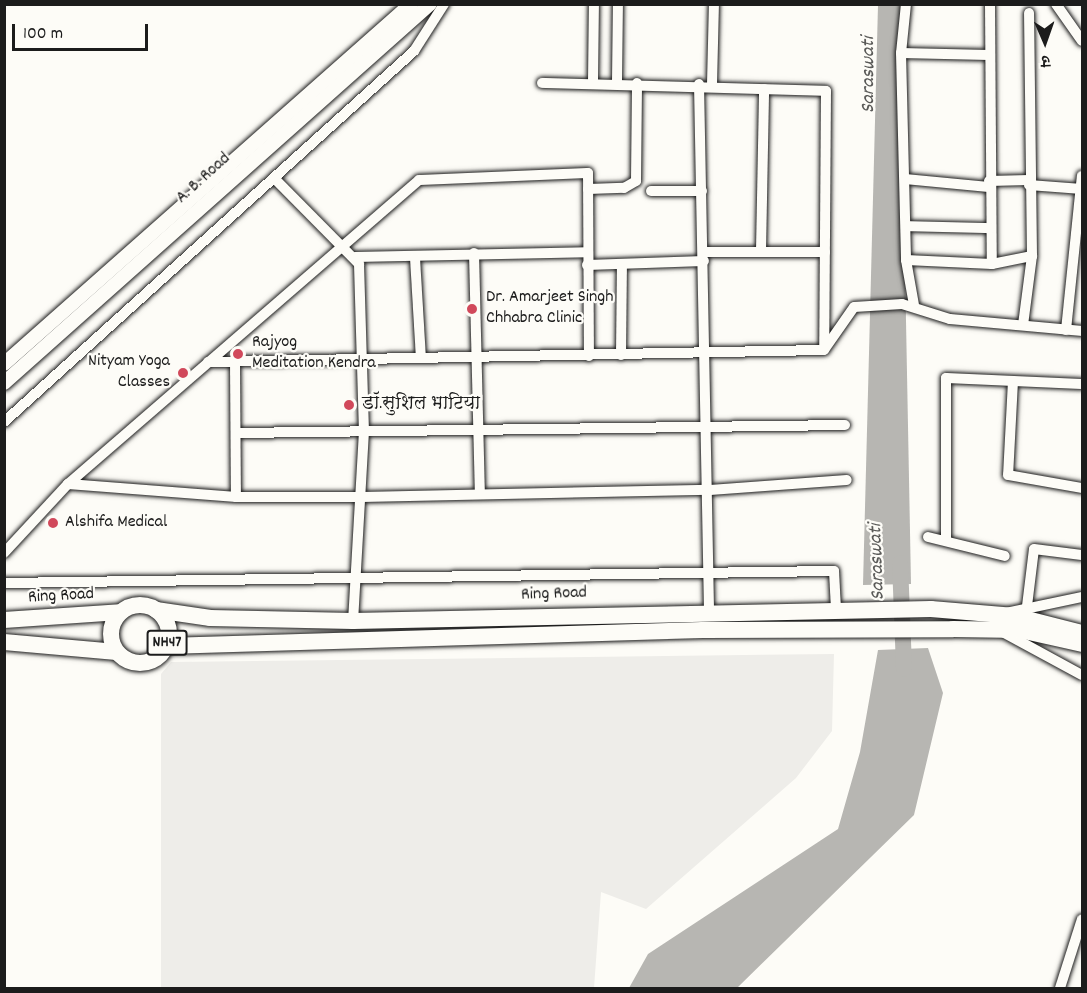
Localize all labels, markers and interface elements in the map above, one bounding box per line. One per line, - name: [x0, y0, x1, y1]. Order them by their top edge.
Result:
- scale bar: [15, 12, 152, 50]
- north arrow: [1015, 12, 1075, 72]
- text: 100 m: [23, 22, 63, 47]
- water label: Saraswati: [857, 37, 881, 113]
- text: उ: [1041, 49, 1051, 72]
- street label: A. B. Road: [172, 149, 236, 209]
- place label: Dr. Amarjeet Singh Chhabra Clinic: [486, 288, 613, 330]
- marker: Dr. Amarjeet Singh Chhabra Clinic: [463, 300, 481, 318]
- place label: Rajyog Meditation Kendra: [252, 333, 376, 376]
- marker: Rajyog Meditation Kendra: [229, 345, 247, 363]
- place label: Nityam Yoga Classes: [88, 352, 170, 394]
- marker: Nityam Yoga Classes: [174, 364, 192, 382]
- place label: डॉ.सुशिल भाटिया: [362, 394, 480, 416]
- marker: डॉ.सुशिल भाटिया: [340, 396, 358, 414]
- place label: Alshifa Medical: [65, 512, 167, 534]
- marker: Alshifa Medical: [46, 516, 60, 530]
- water label: Saraswati: [865, 523, 891, 601]
- street label: Ring Road: [521, 583, 587, 607]
- street label: Ring Road: [27, 584, 95, 610]
- road number: NH47: [146, 630, 188, 656]

